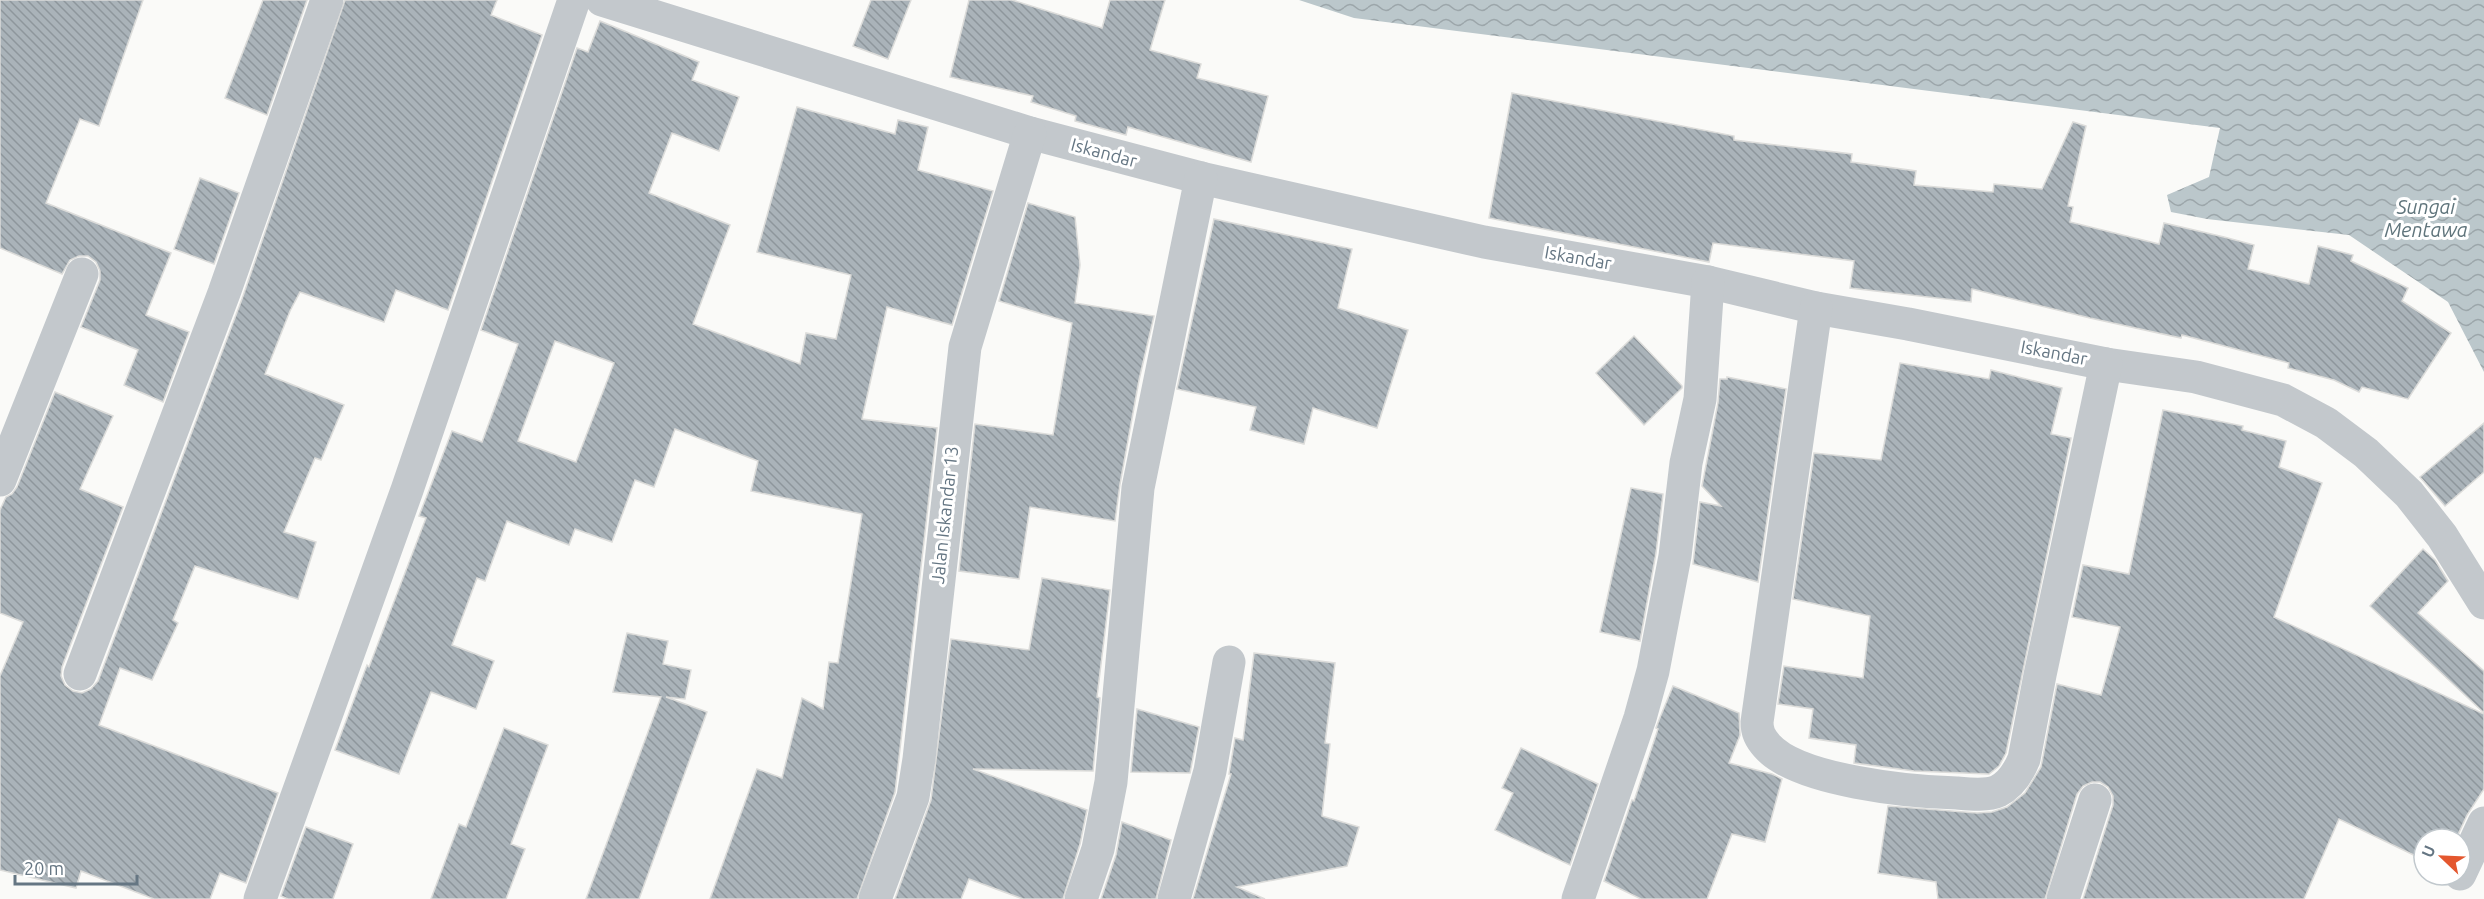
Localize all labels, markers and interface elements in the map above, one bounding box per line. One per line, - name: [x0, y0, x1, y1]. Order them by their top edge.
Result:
- street label: Iskandar: [1069, 134, 1140, 170]
- water label: Sungai Mentawa: [2384, 195, 2468, 241]
- street label: Iskandar: [1543, 241, 1613, 273]
- street label: Iskandar: [2019, 336, 2089, 368]
- street label: Jalan Iskandar 13: [927, 445, 961, 585]
- north arrow: [2412, 827, 2472, 887]
- text: U: [2418, 842, 2439, 860]
- scale bar: [15, 848, 136, 886]
- text: 20 m: [24, 858, 64, 878]

